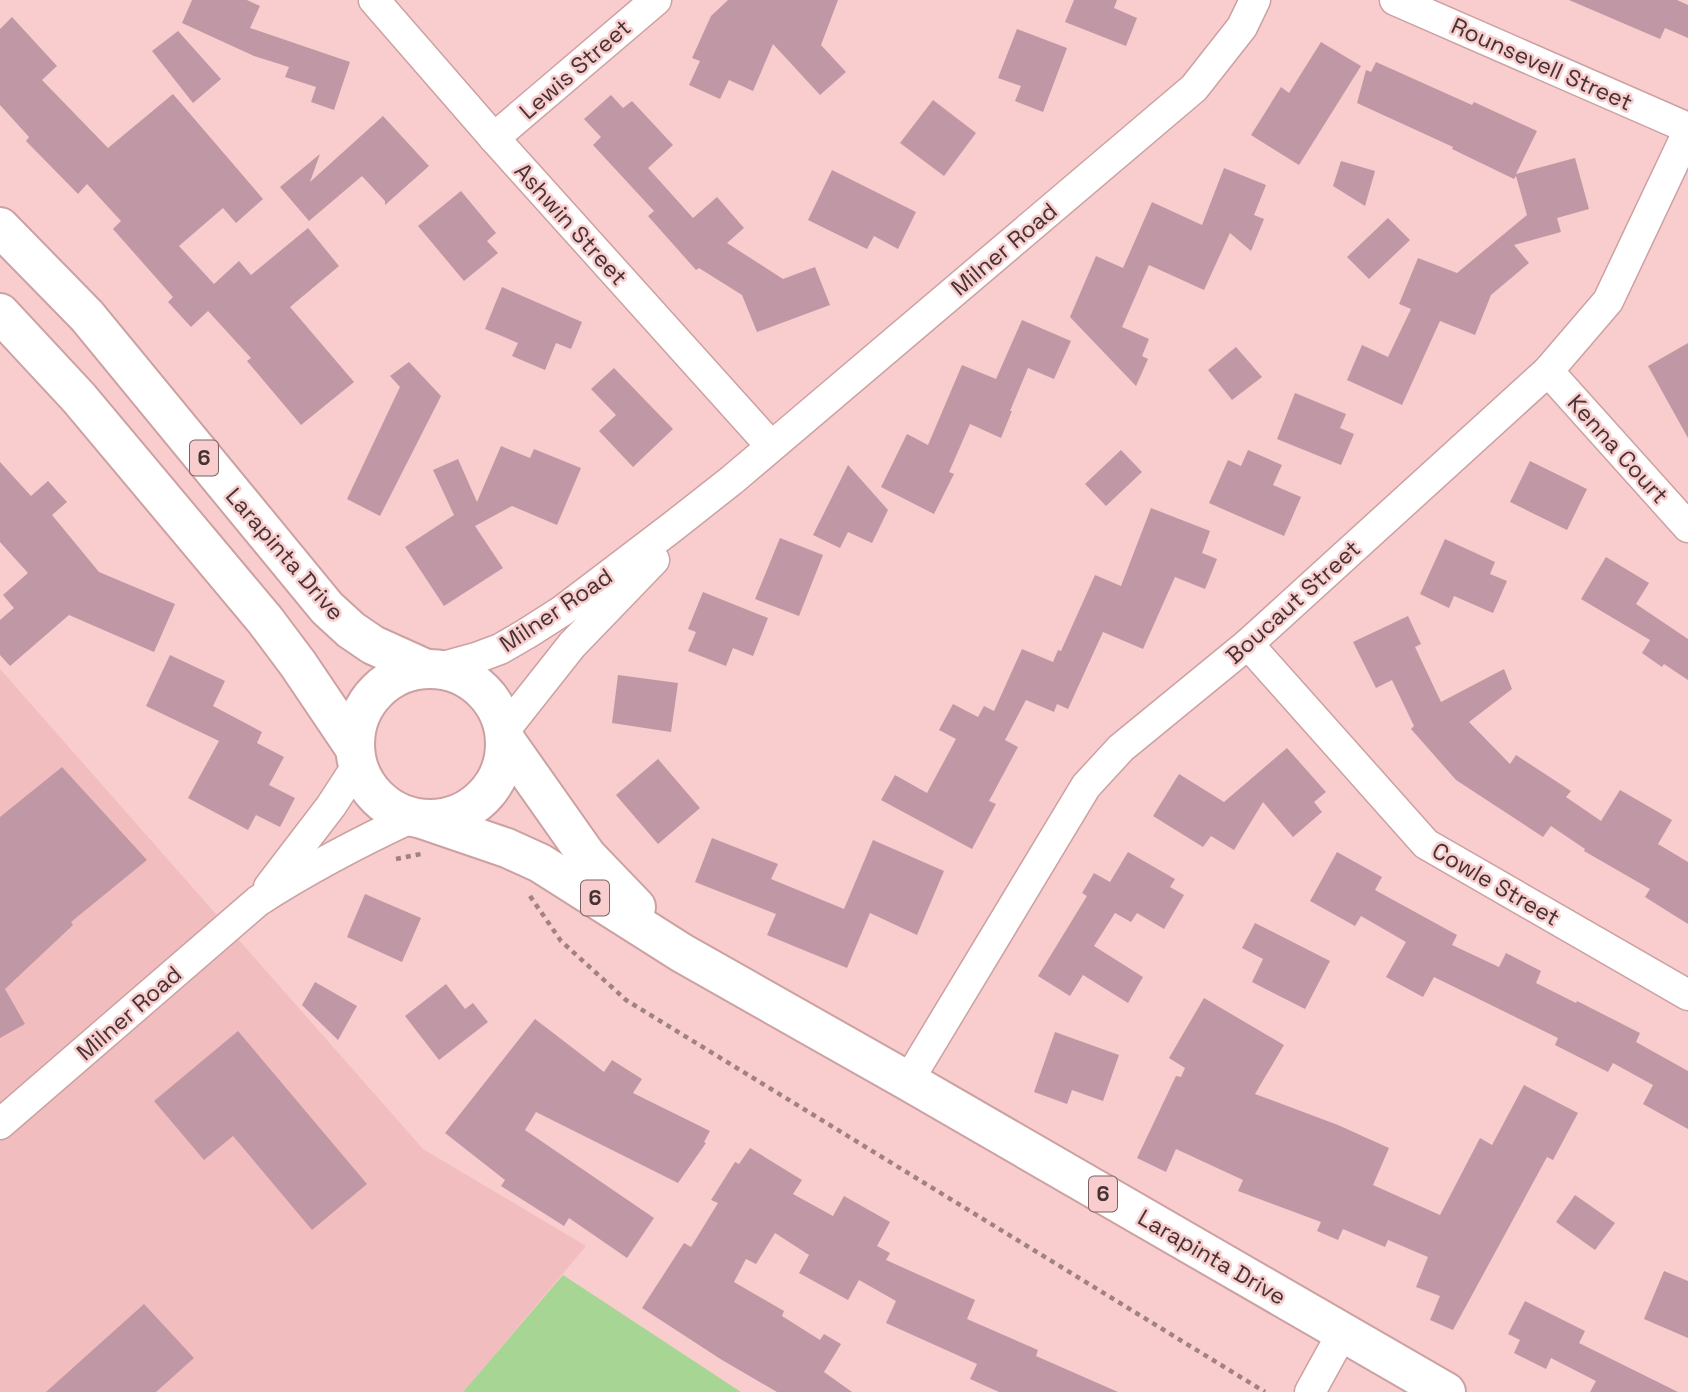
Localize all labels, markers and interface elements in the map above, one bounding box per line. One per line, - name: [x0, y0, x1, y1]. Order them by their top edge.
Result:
- street label: Rounsevell Street: [1447, 11, 1637, 117]
- street label: Lewis Street: [513, 12, 637, 126]
- street label: Ashwin Street: [508, 156, 634, 292]
- street label: Milner Road: [945, 196, 1063, 302]
- street label: Kenna Court: [1561, 388, 1675, 510]
- road number: 6: [190, 440, 218, 476]
- street label: Larapinta Drive: [219, 481, 351, 627]
- street label: Boucaut Street: [1219, 534, 1367, 670]
- street label: Milner Road: [494, 561, 618, 659]
- street label: Cowle Street: [1427, 835, 1565, 933]
- road number: 6: [581, 880, 609, 916]
- street label: Milner Road: [70, 959, 188, 1067]
- road number: 6: [1089, 1176, 1117, 1212]
- street label: Larapinta Drive: [1133, 1202, 1291, 1312]

